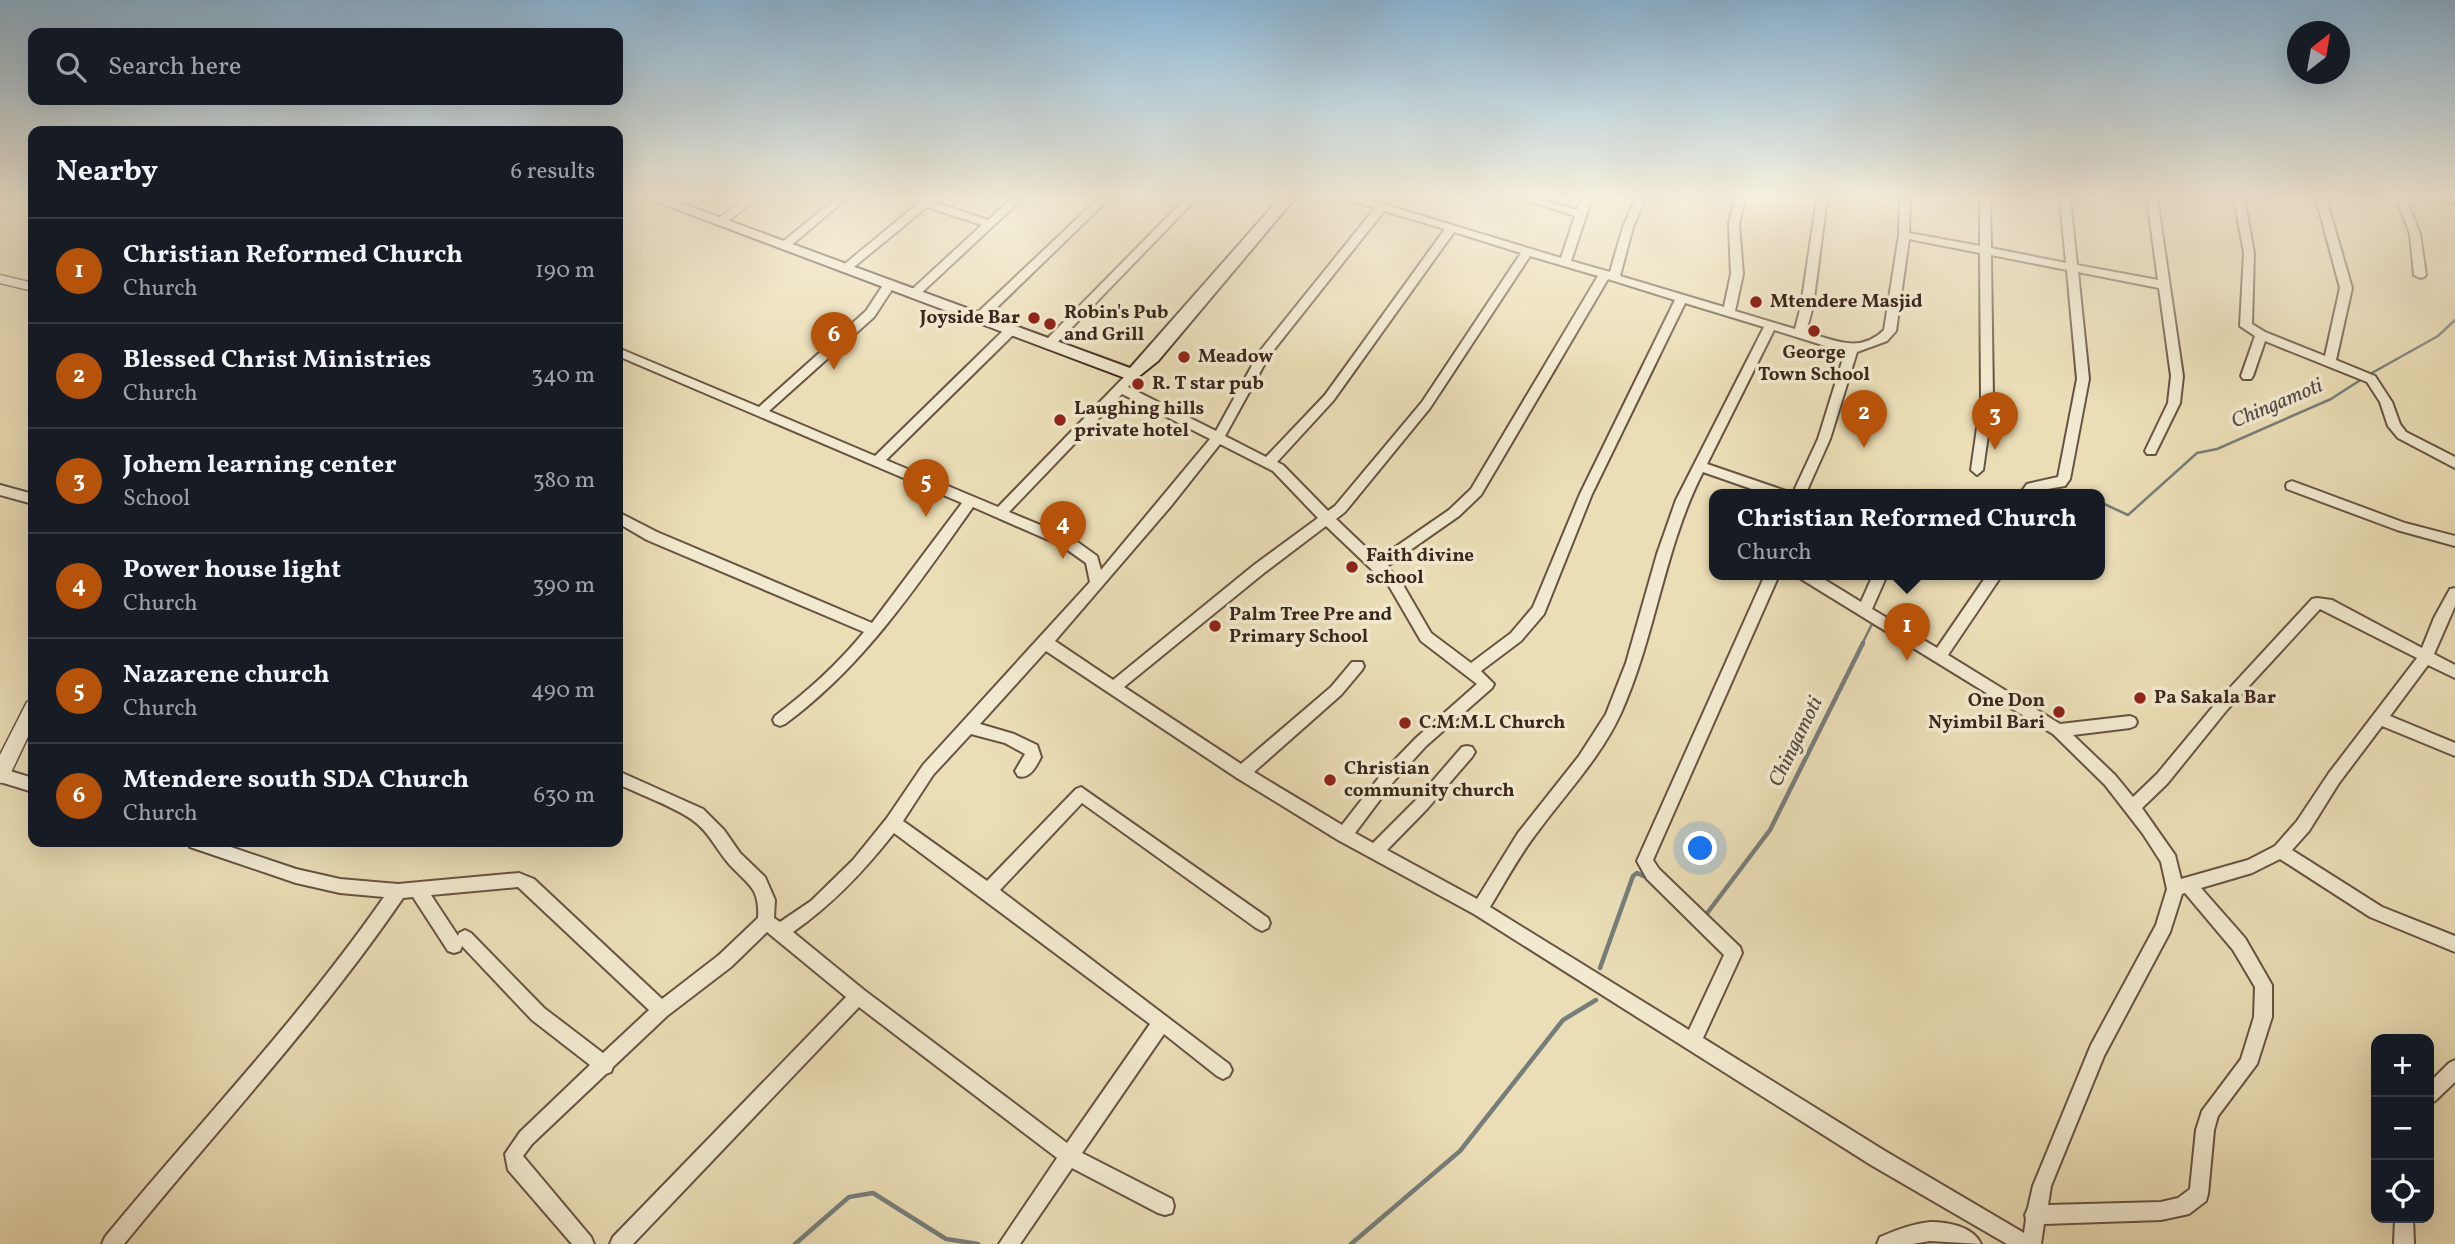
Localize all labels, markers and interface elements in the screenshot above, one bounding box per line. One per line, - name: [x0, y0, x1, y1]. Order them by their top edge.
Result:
- north arrow: [2287, 21, 2350, 84]
- search box: [28, 28, 623, 105]
- icon: search: [52, 48, 90, 86]
- text: Search here: [108, 49, 241, 85]
- text: Nearby: [56, 151, 158, 193]
- text: 6 results: [511, 156, 595, 188]
- text: Christian Reformed Church: [123, 237, 463, 273]
- text: 1: [74, 255, 84, 287]
- text: 190 m: [535, 255, 595, 287]
- text: Church: [123, 273, 198, 305]
- place label: Mtendere Masjid: [1770, 289, 1923, 315]
- marker: Mtendere Masjid: [1748, 294, 1764, 310]
- place label: Robin's Pub and Grill: [1064, 300, 1168, 348]
- place label: Joyside Bar: [919, 305, 1020, 331]
- marker: Joyside Bar: [1026, 310, 1042, 326]
- pin: 6: [811, 312, 857, 370]
- marker: Robin's Pub and Grill: [1042, 316, 1058, 332]
- marker: George Town School: [1806, 323, 1822, 339]
- place label: George Town School: [1758, 340, 1870, 388]
- text: Blessed Christ Ministries: [123, 342, 431, 378]
- place label: Meadow: [1198, 344, 1273, 370]
- marker: Meadow: [1176, 349, 1192, 365]
- text: 2: [73, 360, 85, 392]
- text: 340 m: [531, 360, 595, 392]
- place label: R. T star pub: [1152, 371, 1264, 397]
- water label: Chingamoti: [2227, 371, 2328, 436]
- marker: R. T star pub: [1130, 376, 1146, 392]
- text: Church: [123, 378, 198, 410]
- pin: 2: [1841, 390, 1887, 448]
- pin: 3: [1972, 392, 2018, 450]
- place label: Laughing hills private hotel: [1074, 396, 1205, 444]
- marker: Laughing hills private hotel: [1052, 412, 1068, 428]
- text: Johem learning center: [123, 447, 397, 483]
- pin: 5: [903, 459, 949, 517]
- text: 3: [73, 465, 85, 497]
- text: 380 m: [533, 465, 595, 497]
- text: School: [123, 483, 190, 515]
- popup: [1709, 489, 2105, 580]
- pin: 4: [1040, 501, 1086, 559]
- text: Christian Reformed Church: [1737, 501, 2077, 537]
- text: Church: [1737, 537, 1812, 569]
- place label: Faith divine school: [1366, 543, 1474, 591]
- text: Power house light: [123, 552, 341, 588]
- marker: Faith divine school: [1344, 559, 1360, 575]
- text: 4: [72, 570, 86, 602]
- text: 390 m: [532, 570, 595, 602]
- text: Church: [123, 588, 198, 620]
- place label: Palm Tree Pre and Primary School: [1229, 602, 1393, 650]
- pin: 1: [1884, 603, 1930, 661]
- marker: Palm Tree Pre and Primary School: [1207, 618, 1223, 634]
- text: Nazarene church: [123, 657, 330, 693]
- text: 5: [73, 675, 85, 707]
- text: 490 m: [531, 675, 595, 707]
- place label: Pa Sakala Bar: [2154, 685, 2276, 711]
- place label: One Don Nyimbil Bari: [1928, 688, 2045, 736]
- marker: Pa Sakala Bar: [2132, 690, 2148, 706]
- water label: Chingamoti: [1762, 691, 1831, 792]
- text: Church: [123, 693, 198, 725]
- marker: One Don Nyimbil Bari: [2051, 704, 2067, 720]
- place label: C.M.M.L Church: [1419, 710, 1565, 736]
- marker: C.M.M.L Church: [1397, 715, 1413, 731]
- place label: Christian community church: [1344, 756, 1515, 804]
- text: Mtendere south SDA Church: [123, 762, 469, 798]
- marker: Christian community church: [1322, 772, 1338, 788]
- text: 6: [73, 780, 85, 812]
- text: 630 m: [534, 780, 595, 812]
- text: Church: [123, 798, 198, 830]
- your location: [1683, 831, 1717, 865]
- map controls: [2371, 1034, 2434, 1223]
- button: +: [2371, 1034, 2434, 1097]
- button: −: [2371, 1097, 2434, 1160]
- button: locate: [2371, 1160, 2434, 1223]

